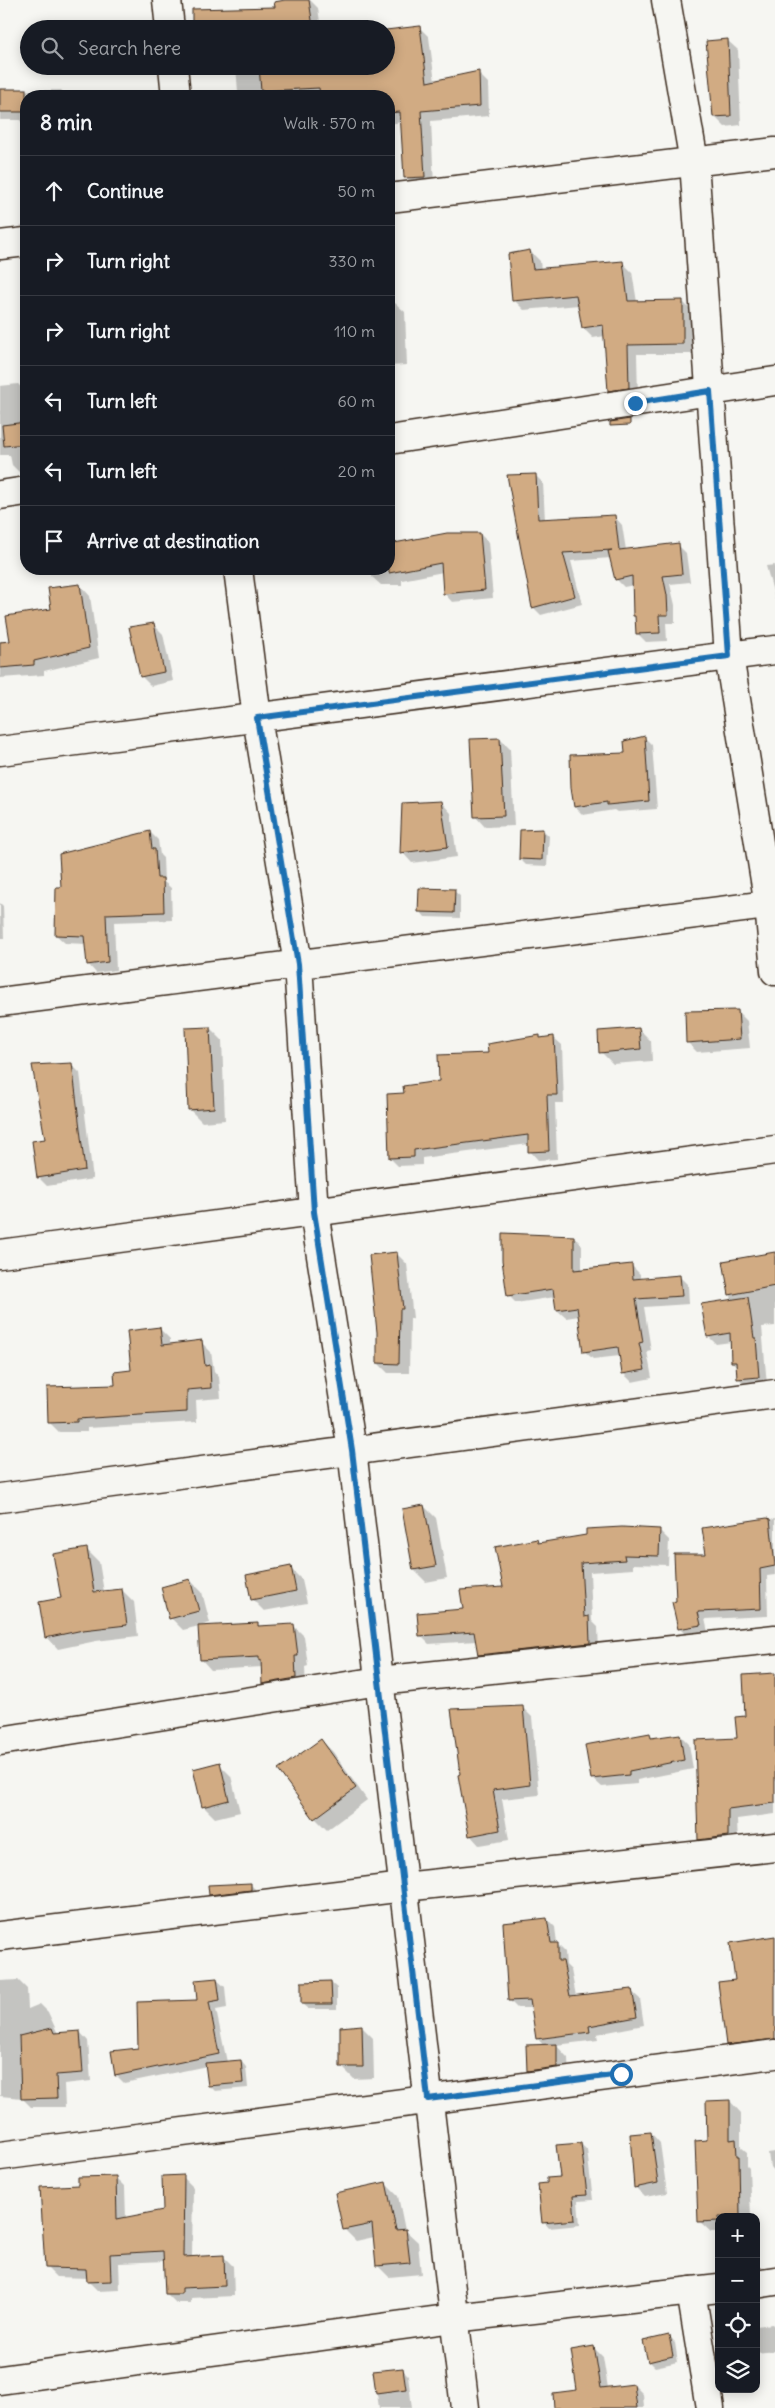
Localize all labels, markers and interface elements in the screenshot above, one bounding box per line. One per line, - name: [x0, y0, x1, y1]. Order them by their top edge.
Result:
- search box: [20, 20, 395, 75]
- icon: search: [38, 34, 66, 62]
- text: Search here: [78, 36, 181, 60]
- text: 8 min: [40, 109, 92, 136]
- text: Walk · 570 m: [284, 113, 375, 133]
- icon: ahead: [40, 177, 68, 205]
- text: Continue: [87, 179, 164, 203]
- text: 50 m: [337, 181, 375, 201]
- icon: right: [40, 247, 68, 275]
- text: Turn right: [87, 249, 170, 273]
- text: 330 m: [328, 251, 375, 271]
- icon: right: [40, 317, 68, 345]
- text: Turn right: [87, 319, 170, 343]
- text: 110 m: [334, 321, 375, 341]
- icon: left: [40, 387, 68, 415]
- text: Turn left: [87, 389, 157, 413]
- text: 60 m: [337, 391, 375, 411]
- route end: [624, 392, 647, 415]
- icon: left: [40, 457, 68, 485]
- text: Turn left: [87, 459, 157, 483]
- text: 20 m: [338, 461, 375, 481]
- icon: arrive: [40, 527, 68, 555]
- text: Arrive at destination: [87, 529, 260, 553]
- route start: [610, 2063, 633, 2086]
- map controls: [715, 2213, 760, 2393]
- button: +: [715, 2213, 760, 2258]
- button: −: [715, 2258, 760, 2303]
- button: locate: [715, 2303, 760, 2348]
- button: layers: [715, 2348, 760, 2393]

